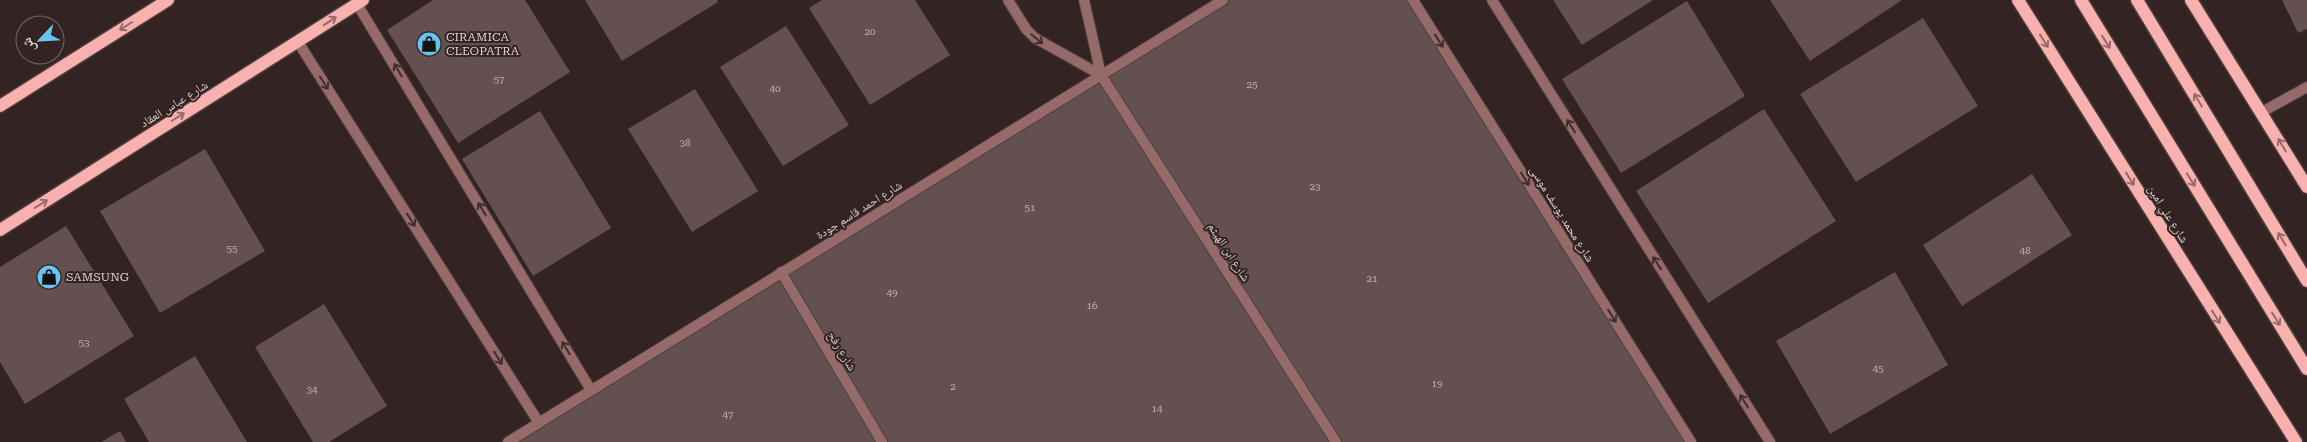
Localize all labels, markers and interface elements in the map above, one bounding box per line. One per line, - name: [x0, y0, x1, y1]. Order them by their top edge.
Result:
- north arrow: [15, 15, 65, 65]
- one-way arrow: [323, 16, 337, 26]
- one-way arrow: [120, 21, 134, 31]
- house number: 20: [864, 26, 876, 37]
- place label: CIRAMICA CLEOPATRA: [446, 30, 520, 58]
- shop icon: CIRAMICA CLEOPATRA: [416, 31, 442, 57]
- one-way arrow: [1030, 33, 1043, 44]
- one-way arrow: [1434, 34, 1444, 48]
- one-way arrow: [2039, 34, 2049, 48]
- one-way arrow: [2102, 34, 2112, 48]
- text: ش: [18, 35, 40, 56]
- one-way arrow: [392, 64, 402, 78]
- house number: 57: [493, 74, 505, 85]
- one-way arrow: [319, 76, 329, 90]
- street label: شارع عباس العقاد: [138, 78, 211, 131]
- house number: 25: [1246, 79, 1258, 90]
- house number: 40: [769, 83, 781, 94]
- one-way arrow: [2192, 94, 2202, 108]
- one-way arrow: [171, 112, 185, 122]
- one-way arrow: [1565, 119, 1575, 133]
- house number: 38: [679, 137, 691, 148]
- one-way arrow: [2276, 139, 2286, 153]
- street label: شارع محمد يوسف موسى: [1526, 163, 1597, 265]
- one-way arrow: [1520, 171, 1530, 185]
- one-way arrow: [2125, 172, 2135, 186]
- one-way arrow: [2187, 173, 2197, 187]
- street label: شارع احمد قاسم جودة: [814, 178, 905, 243]
- house number: 23: [1309, 181, 1321, 192]
- street label: شارع علي امين: [2142, 182, 2191, 247]
- one-way arrow: [34, 199, 48, 209]
- house number: 51: [1024, 202, 1036, 213]
- one-way arrow: [476, 203, 486, 217]
- one-way arrow: [406, 213, 416, 227]
- street label: شارع ابن الهيثم: [1204, 220, 1253, 285]
- one-way arrow: [2276, 233, 2286, 247]
- house number: 55: [226, 243, 238, 254]
- house number: 48: [2019, 245, 2031, 256]
- one-way arrow: [1652, 257, 1662, 271]
- shop icon: SAMSUNG: [36, 264, 62, 290]
- place label: SAMSUNG: [66, 270, 130, 284]
- house number: 21: [1366, 273, 1378, 284]
- house number: 49: [886, 287, 898, 298]
- house number: 16: [1086, 300, 1098, 311]
- one-way arrow: [1607, 309, 1617, 323]
- one-way arrow: [2211, 310, 2221, 324]
- one-way arrow: [2272, 311, 2282, 325]
- street label: شارع رفح: [824, 329, 859, 374]
- house number: 53: [78, 337, 90, 348]
- one-way arrow: [561, 342, 571, 356]
- one-way arrow: [493, 350, 503, 364]
- house number: 45: [1872, 363, 1884, 374]
- house number: 19: [1431, 378, 1443, 389]
- house number: 2: [950, 381, 956, 392]
- house number: 34: [306, 384, 318, 395]
- one-way arrow: [1738, 394, 1748, 408]
- house number: 14: [1151, 403, 1163, 414]
- house number: 47: [722, 409, 734, 420]

